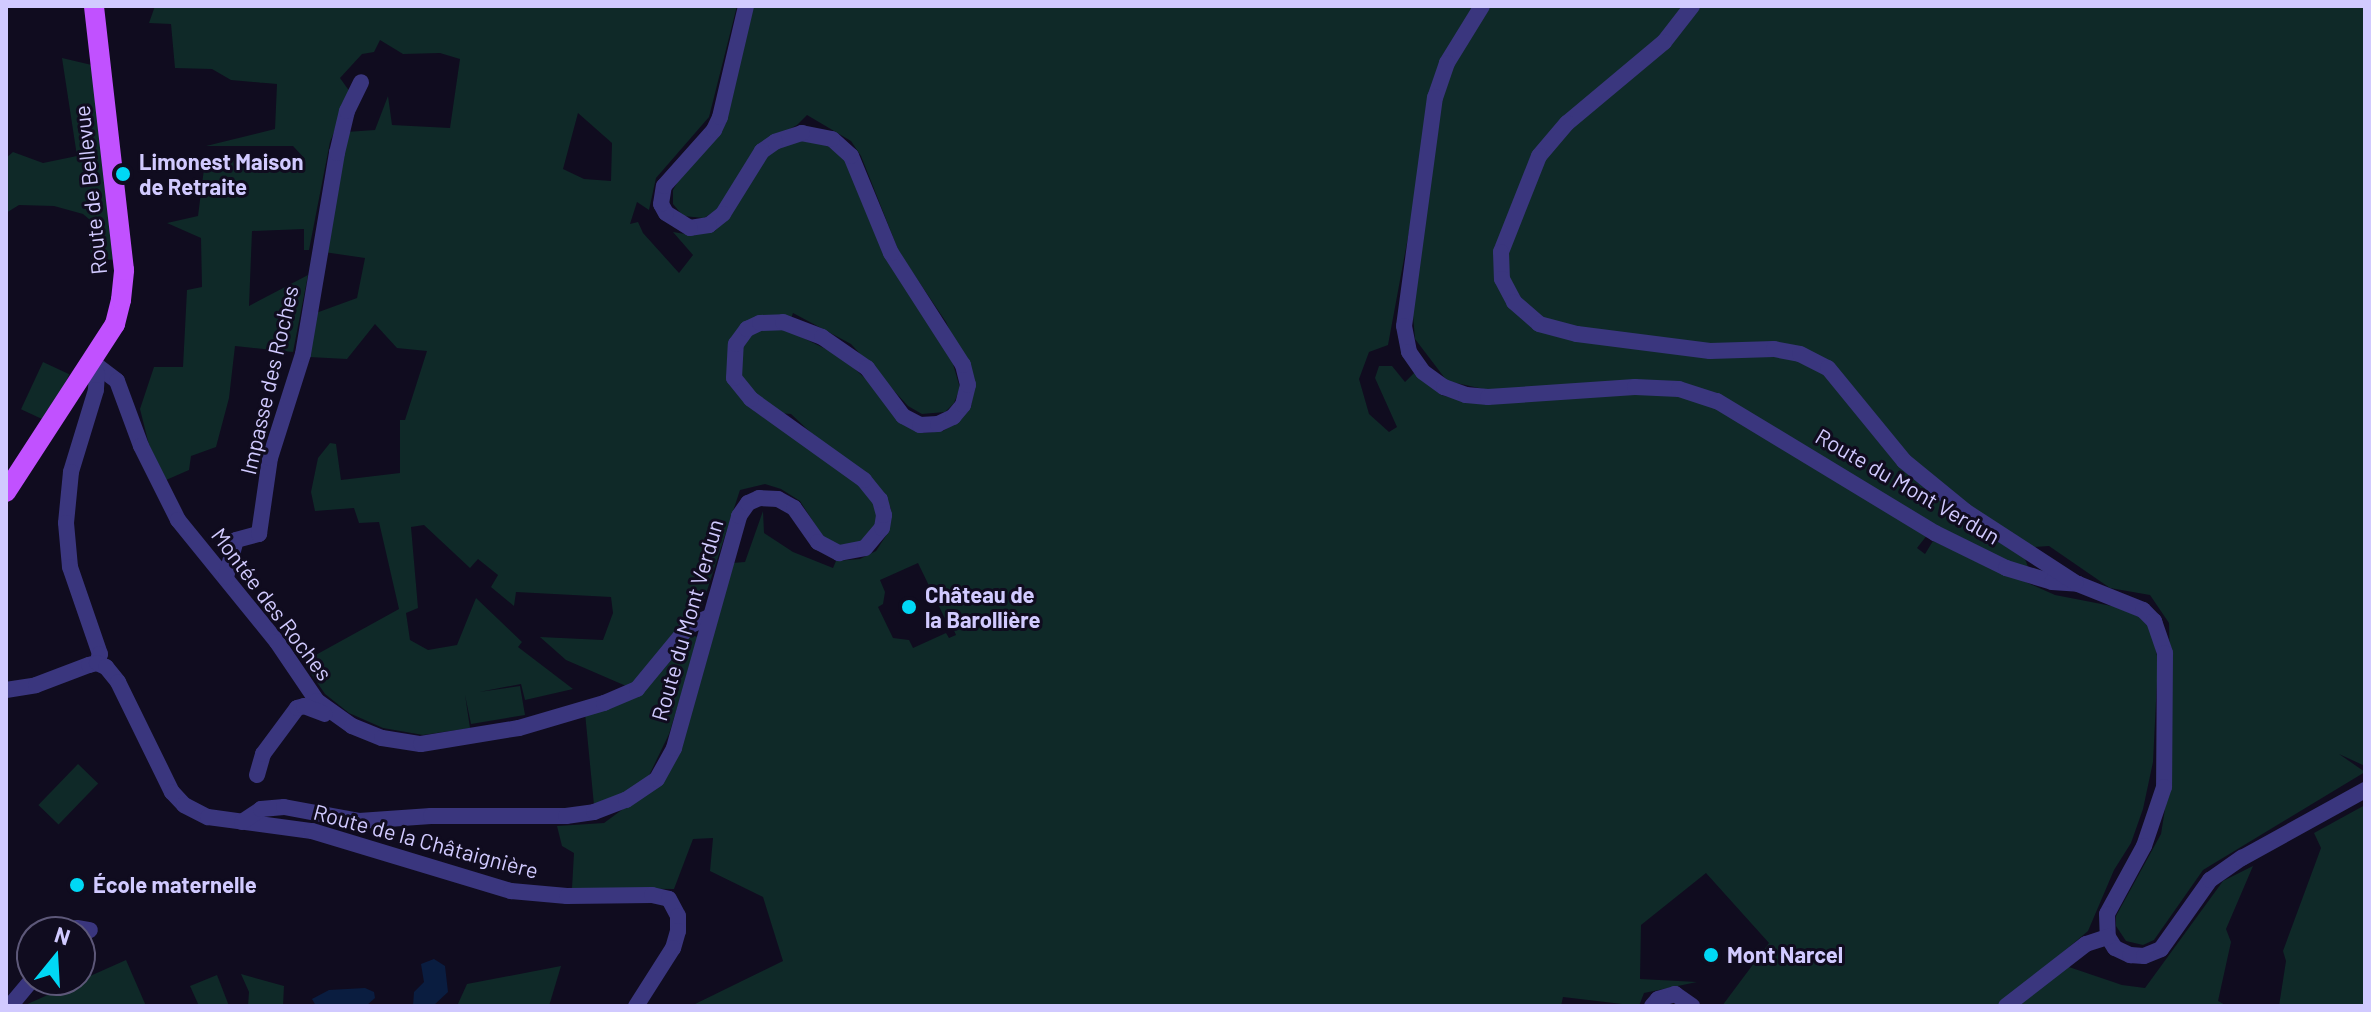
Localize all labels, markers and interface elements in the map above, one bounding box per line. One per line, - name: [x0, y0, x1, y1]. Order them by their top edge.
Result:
- street label: Route de Bellevue: [68, 104, 112, 276]
- place label: Limonest Maison de Retraite: [139, 148, 304, 200]
- marker: Limonest Maison de Retraite: [114, 165, 132, 183]
- street label: Impasse des Roches: [234, 283, 304, 477]
- street label: Route du Mont Verdun: [1811, 422, 2005, 550]
- street label: Route du Mont Verdun: [646, 516, 728, 724]
- street label: Montée des Roches: [206, 522, 338, 686]
- place label: Château de la Barollière: [925, 581, 1040, 632]
- marker: Château de la Barollière: [900, 598, 918, 616]
- street label: Route de la Châtaignière: [311, 798, 541, 884]
- place label: École maternelle: [93, 872, 257, 898]
- marker: École maternelle: [68, 876, 86, 894]
- north arrow: [16, 916, 96, 996]
- text: N: [52, 920, 74, 950]
- place label: Mont Narcel: [1727, 942, 1843, 968]
- marker: Mont Narcel: [1702, 946, 1720, 964]

